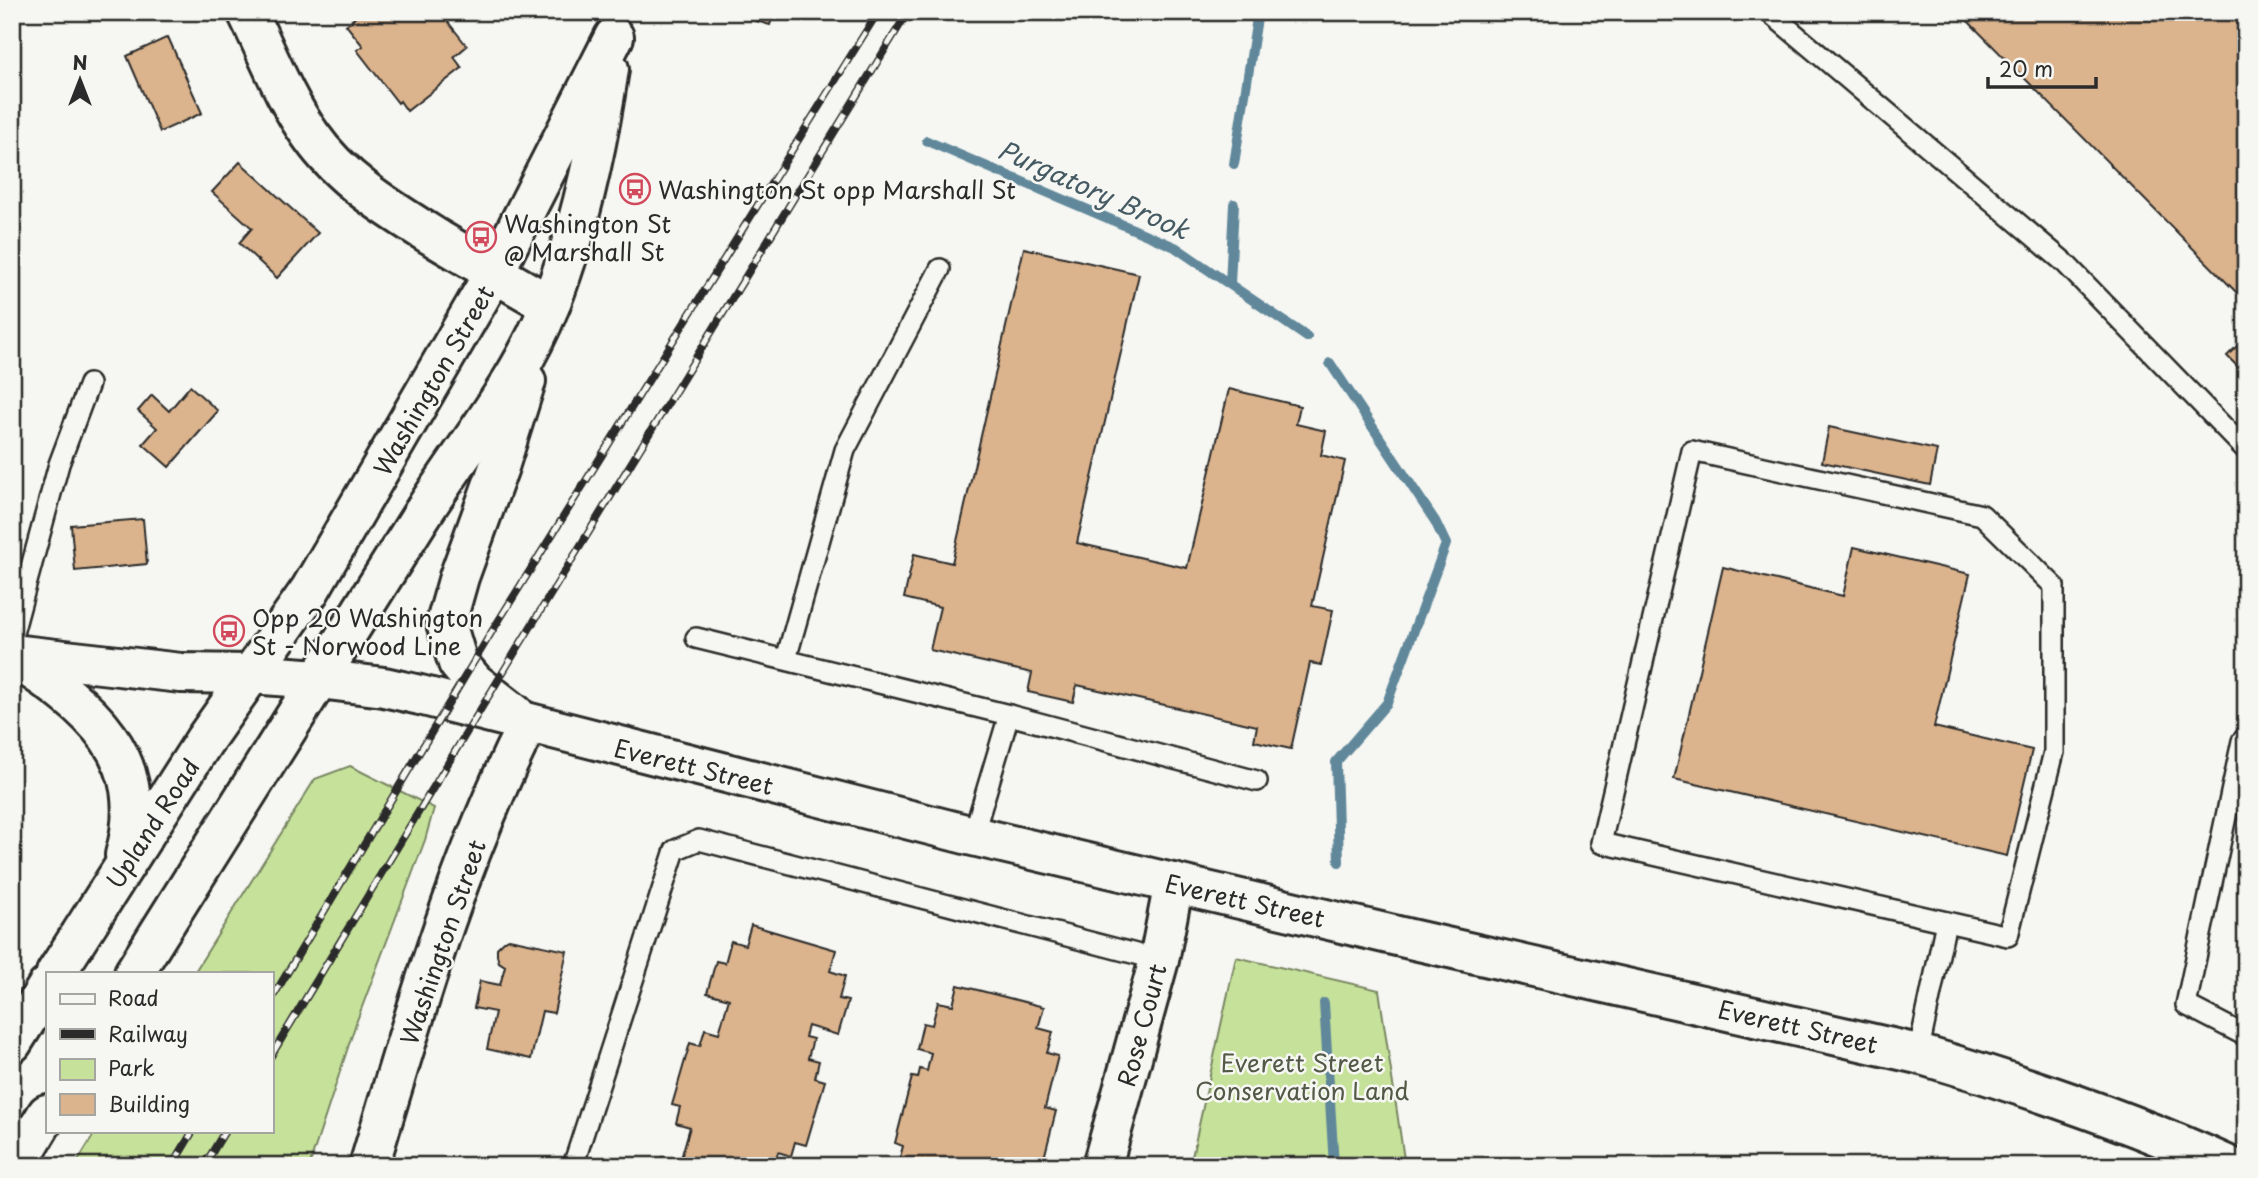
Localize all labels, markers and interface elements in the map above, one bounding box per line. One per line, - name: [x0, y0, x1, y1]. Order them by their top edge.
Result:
- north arrow: [46, 46, 116, 116]
- scale bar: [1988, 46, 2097, 90]
- text: N: [72, 48, 88, 76]
- text: 20 m: [1999, 52, 2053, 84]
- water label: Purgatory Brook: [992, 129, 1197, 249]
- place label: Washington St opp Marshall St: [658, 171, 1016, 207]
- bus stop icon: Washington St opp Marshall St: [618, 172, 652, 206]
- place label: Washington St @ Marshall St: [504, 205, 671, 269]
- bus stop icon: Washington St @ Marshall St: [464, 220, 498, 254]
- street label: Washington Street: [364, 278, 502, 482]
- place label: Opp 20 Washington St - Norwood Line: [252, 599, 483, 663]
- bus stop icon: Opp 20 Washington St - Norwood Line: [212, 614, 246, 648]
- street label: Everett Street: [611, 729, 778, 803]
- street label: Upland Road: [97, 751, 207, 895]
- street label: Washington Street: [390, 834, 494, 1049]
- street label: Everett Street: [1162, 864, 1329, 936]
- street label: Rose Court: [1107, 959, 1175, 1091]
- legend: [46, 972, 273, 1132]
- text: Road: [108, 981, 159, 1013]
- street label: Everett Street: [1715, 990, 1882, 1062]
- text: Railway: [108, 1017, 188, 1049]
- park label: Everett Street Conservation Land: [1195, 1044, 1409, 1108]
- text: Park: [108, 1051, 155, 1083]
- text: Building: [108, 1087, 190, 1119]

